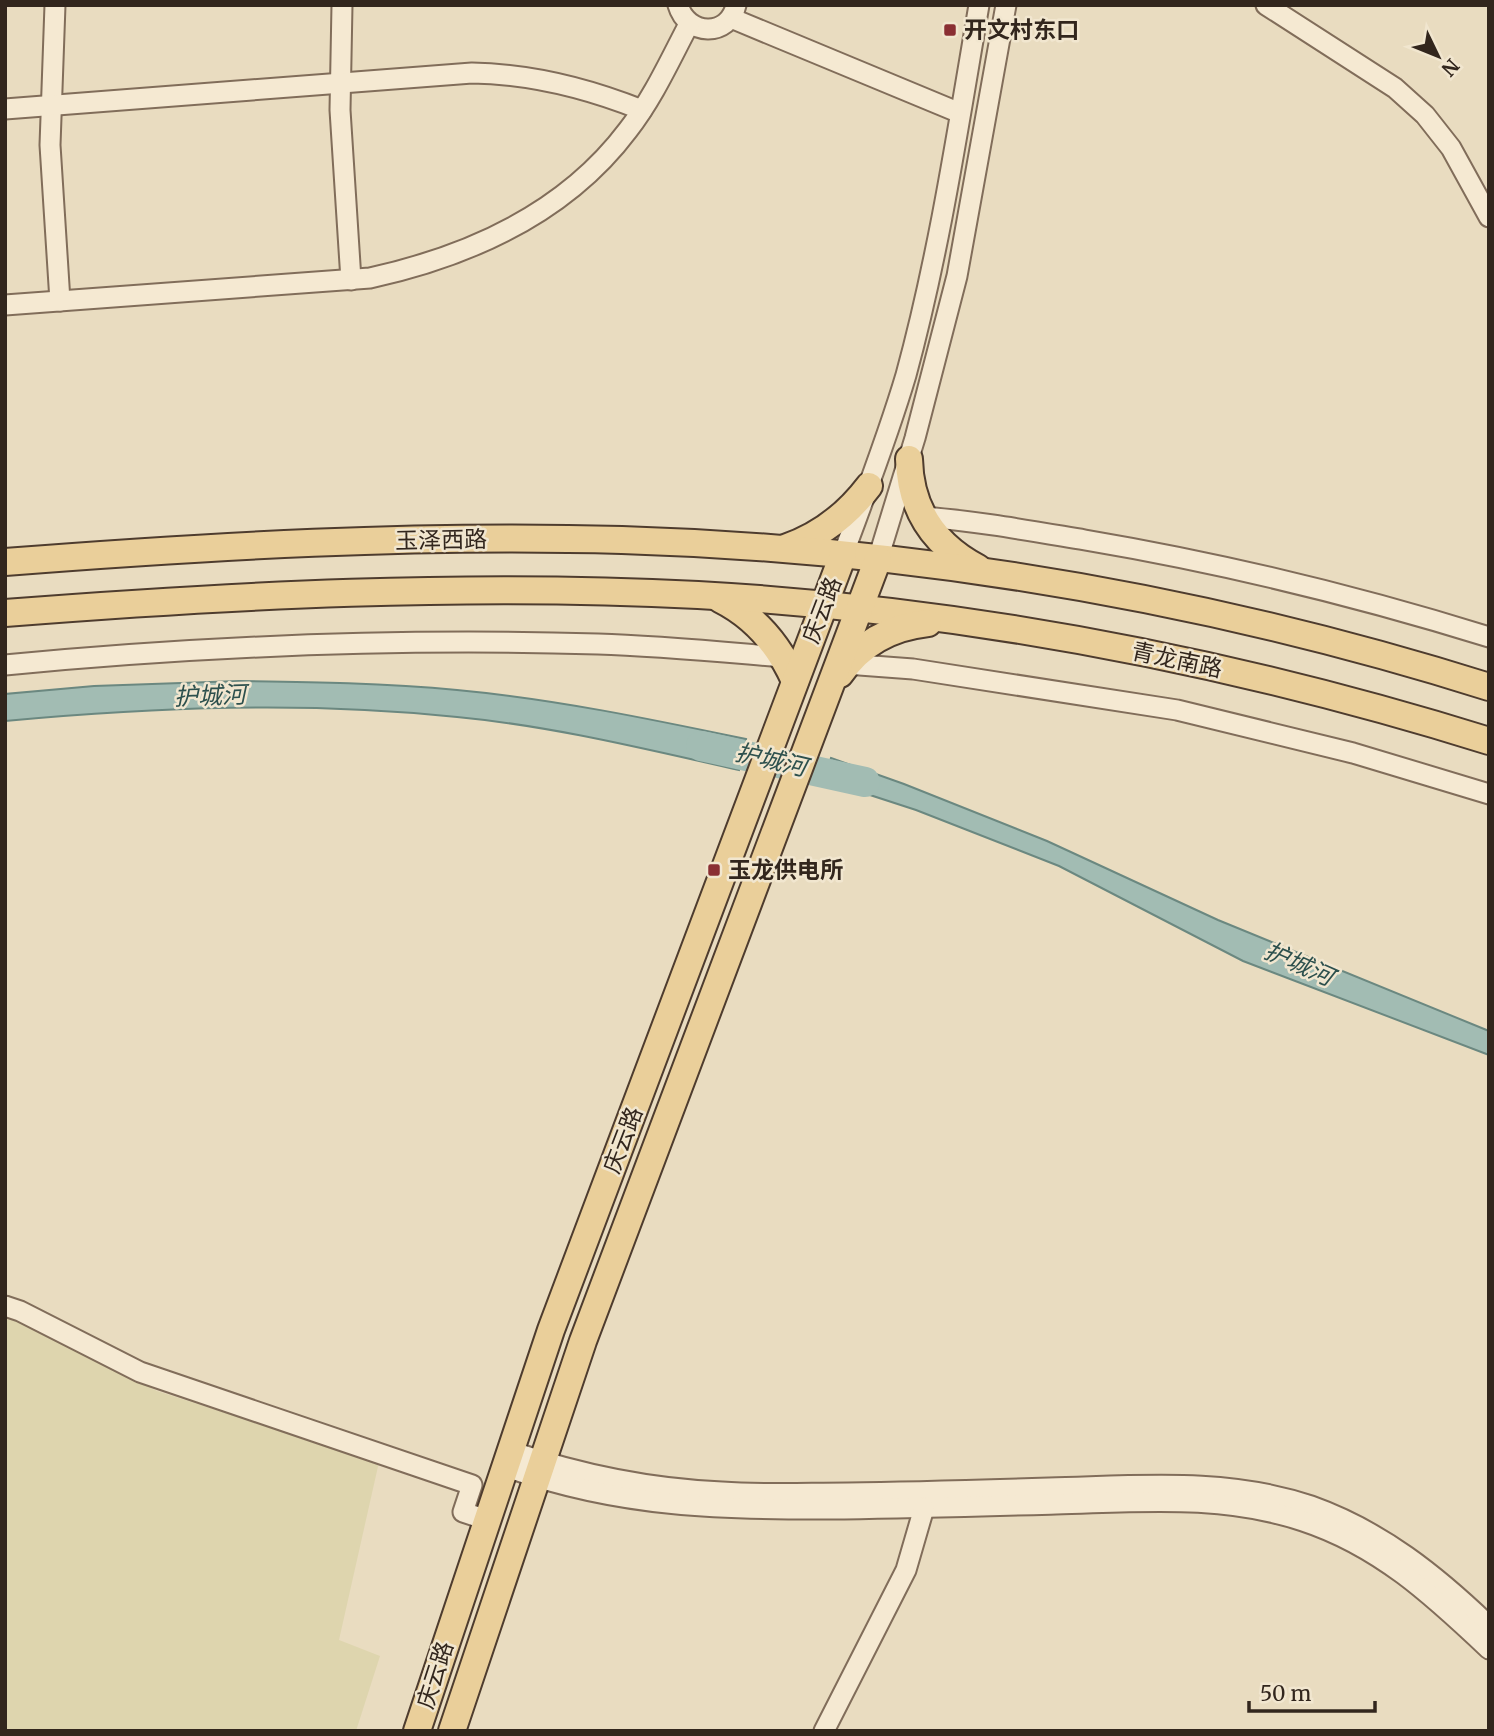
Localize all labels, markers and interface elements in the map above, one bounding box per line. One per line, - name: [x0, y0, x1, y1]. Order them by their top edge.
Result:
- place label: 开文村东口: [964, 15, 1079, 44]
- north arrow: [1403, 21, 1473, 91]
- marker: 开文村东口: [942, 22, 958, 38]
- text: N: [1437, 54, 1464, 81]
- street label: 玉泽西路: [395, 524, 487, 555]
- street label: 庆云路: [796, 572, 847, 647]
- street label: 青龙南路: [1129, 636, 1225, 683]
- water label: 护城河: [173, 679, 250, 712]
- water label: 护城河: [733, 736, 814, 784]
- place label: 玉龙供电所: [728, 855, 843, 884]
- marker: 玉龙供电所: [706, 862, 722, 878]
- water label: 护城河: [1260, 935, 1342, 994]
- street label: 庆云路: [597, 1102, 648, 1177]
- street label: 庆云路: [410, 1638, 459, 1712]
- scale bar: [1249, 1670, 1375, 1714]
- text: 50 m: [1260, 1680, 1311, 1707]

